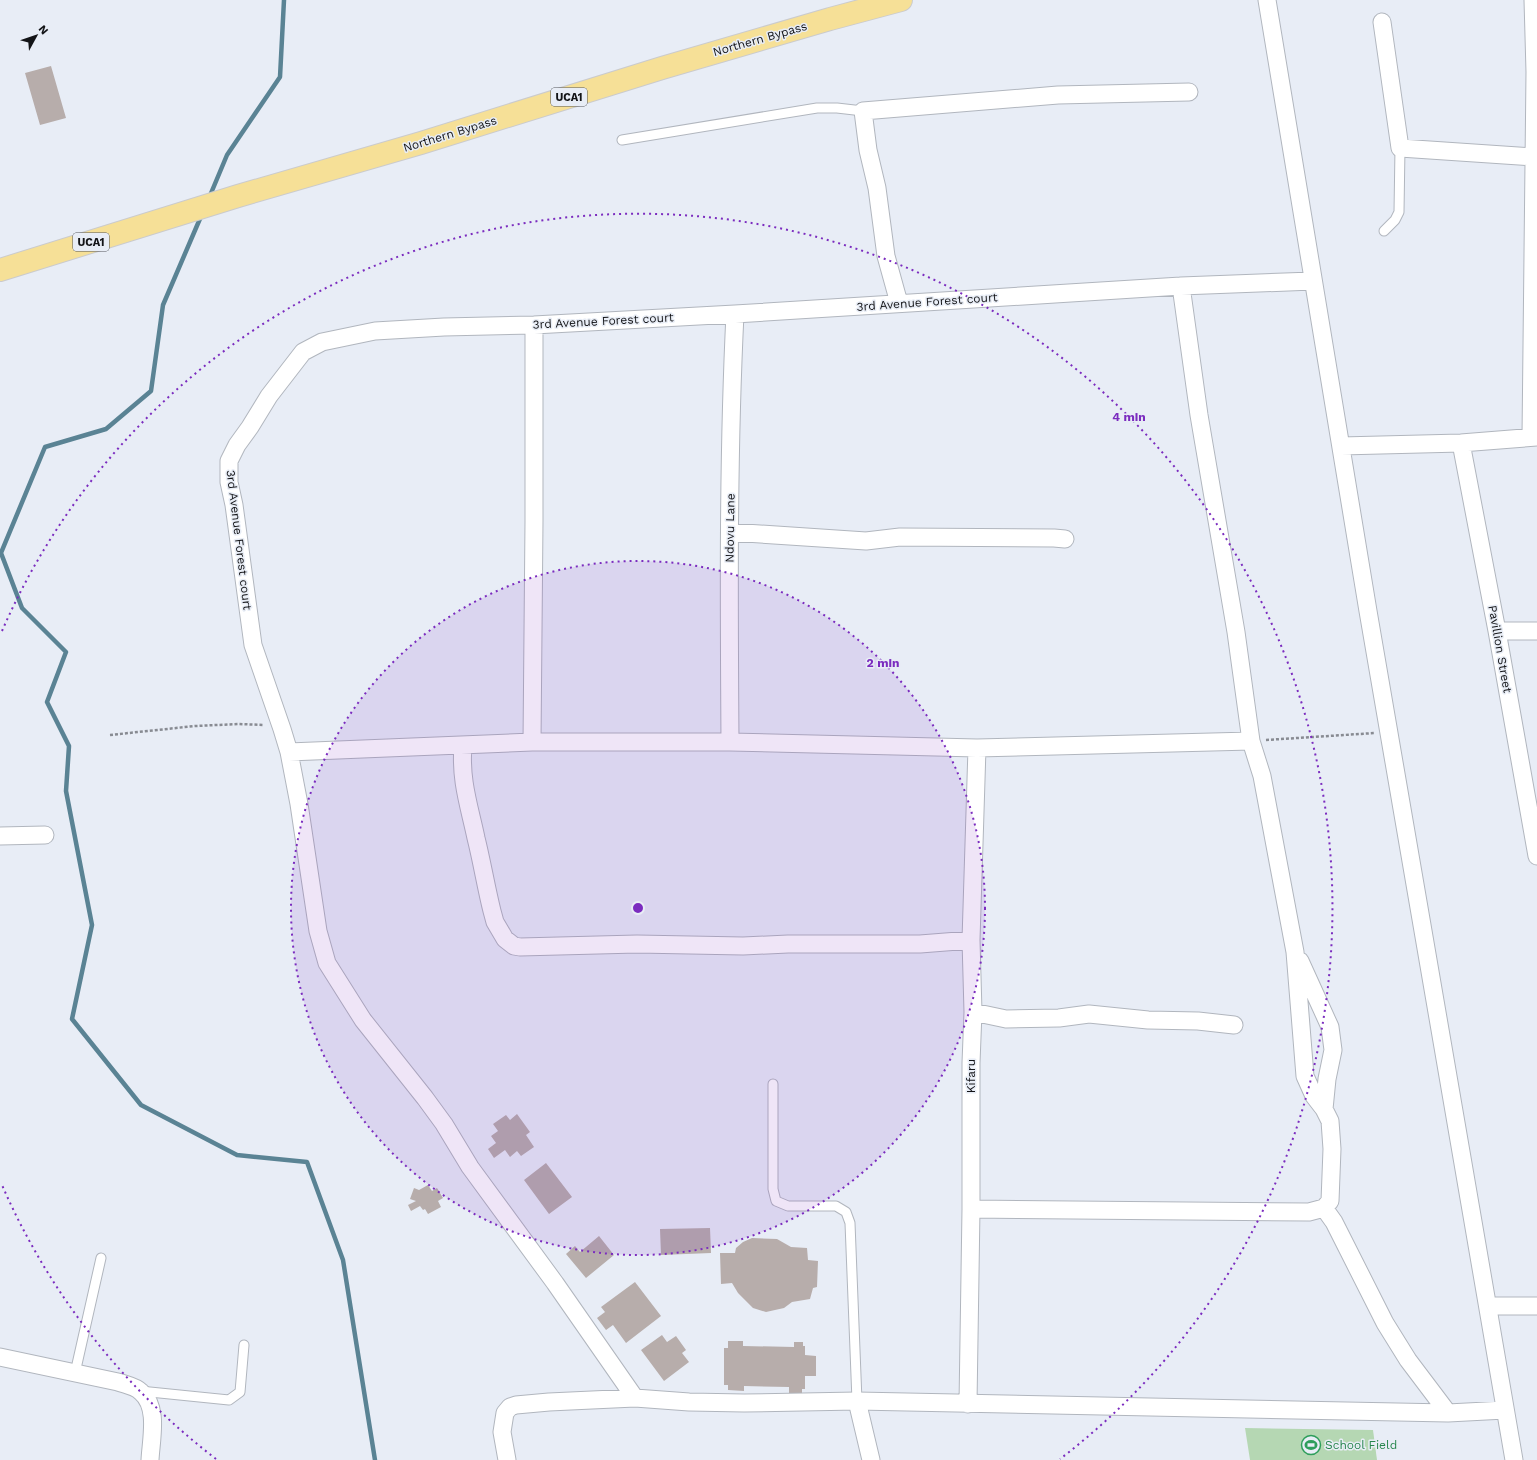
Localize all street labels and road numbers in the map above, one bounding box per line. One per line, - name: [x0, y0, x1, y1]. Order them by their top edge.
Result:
- street label: Northern Bypass: [711, 19, 809, 59]
- road number: UCA1: [551, 88, 587, 106]
- street label: Northern Bypass: [401, 113, 499, 155]
- road number: UCA1: [73, 233, 109, 251]
- street label: 3rd Avenue Forest court: [856, 290, 998, 314]
- street label: 3rd Avenue Forest court: [532, 310, 674, 332]
- street label: 3rd Avenue Forest court: [223, 469, 255, 611]
- street label: Ndovu Lane: [722, 493, 738, 563]
- street label: Pavillion Street: [1485, 604, 1515, 694]
- street label: Kifaru: [964, 1059, 978, 1093]

